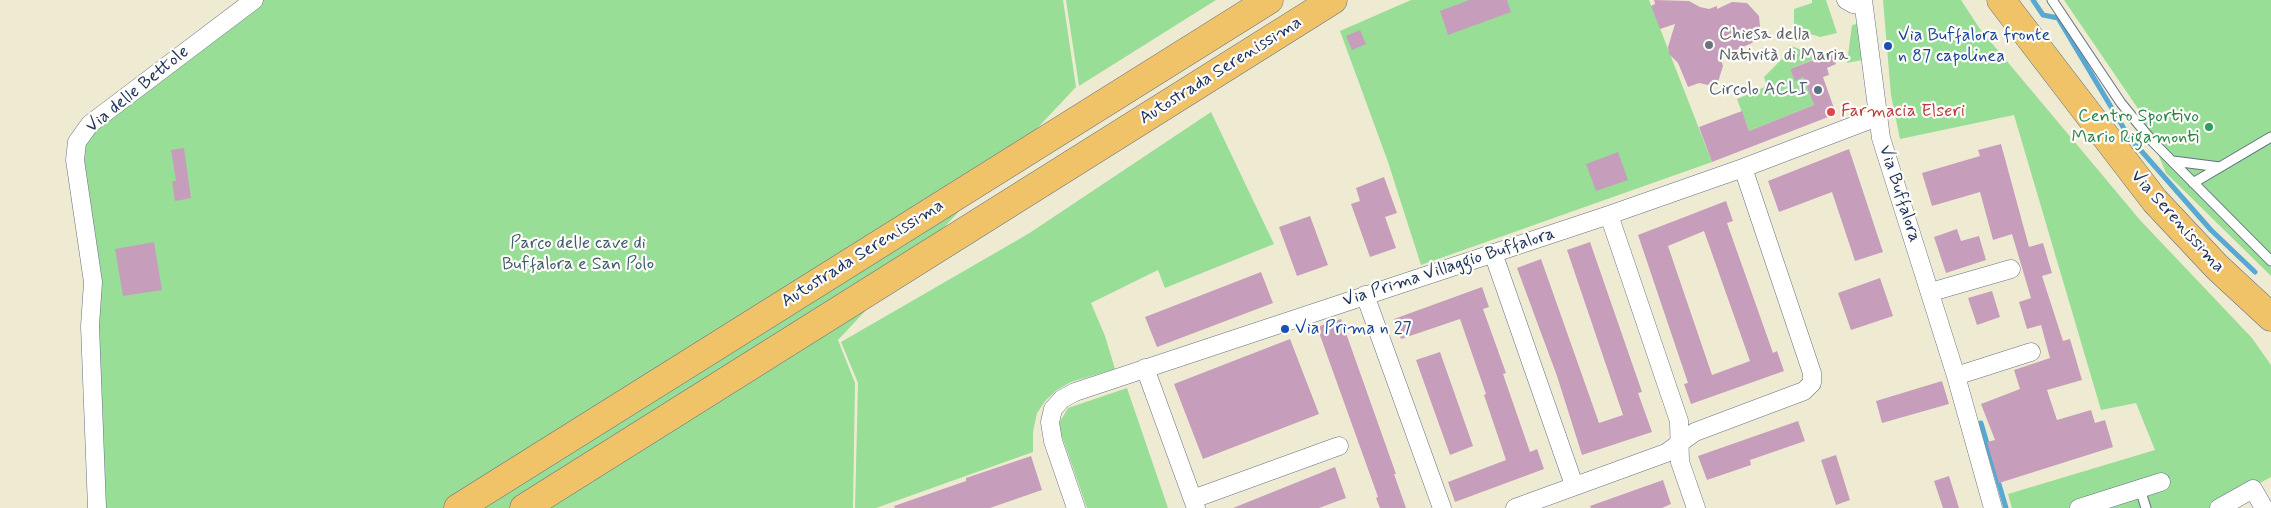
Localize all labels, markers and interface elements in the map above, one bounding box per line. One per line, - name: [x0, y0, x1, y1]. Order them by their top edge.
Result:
- street label: Autostrada Serenissima: [1136, 12, 1306, 130]
- place label: Chiesa della Natività di Maria: [1719, 24, 1848, 66]
- place label: Via Buffalora fronte n 87 capolinea: [1898, 25, 2050, 68]
- marker: Chiesa della Natività di Maria: [1703, 39, 1715, 51]
- marker: Via Buffalora fronte n 87 capolinea: [1882, 40, 1894, 52]
- street label: Via delle Bettole: [82, 42, 194, 138]
- place label: Circolo ACLI: [1709, 79, 1808, 101]
- marker: Circolo ACLI: [1812, 84, 1824, 96]
- place label: Farmacia Elseri: [1841, 101, 1965, 123]
- marker: Farmacia Elseri: [1825, 106, 1837, 118]
- place label: Centro Sportivo Mario Rigamonti: [2072, 106, 2199, 148]
- marker: Centro Sportivo Mario Rigamonti: [2203, 121, 2215, 133]
- street label: Via Buffalora: [1873, 143, 1925, 245]
- street label: Via Serenissima: [2125, 166, 2229, 278]
- street label: Autostrada Serenissima: [778, 195, 948, 313]
- street label: Via Prima Villaggio Buffalora: [1340, 223, 1558, 313]
- park label: Parco delle cave di Buffalora e San Polo: [502, 233, 654, 276]
- place label: Via Prima n 27: [1295, 318, 1412, 340]
- marker: Via Prima n 27: [1279, 323, 1291, 335]

